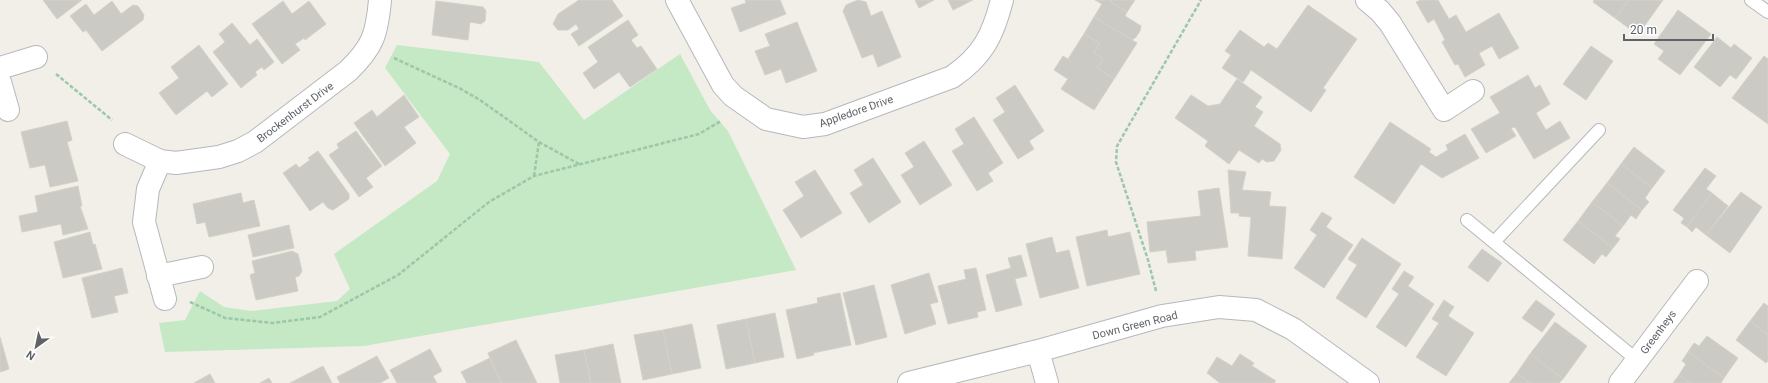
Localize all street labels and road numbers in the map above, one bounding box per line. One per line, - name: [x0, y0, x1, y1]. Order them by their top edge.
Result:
- street label: Brockenhurst Drive: [254, 79, 336, 145]
- street label: Appledore Drive: [817, 93, 895, 130]
- street label: Greenheys: [1638, 308, 1679, 357]
- street label: Down Green Road: [1091, 309, 1179, 342]

